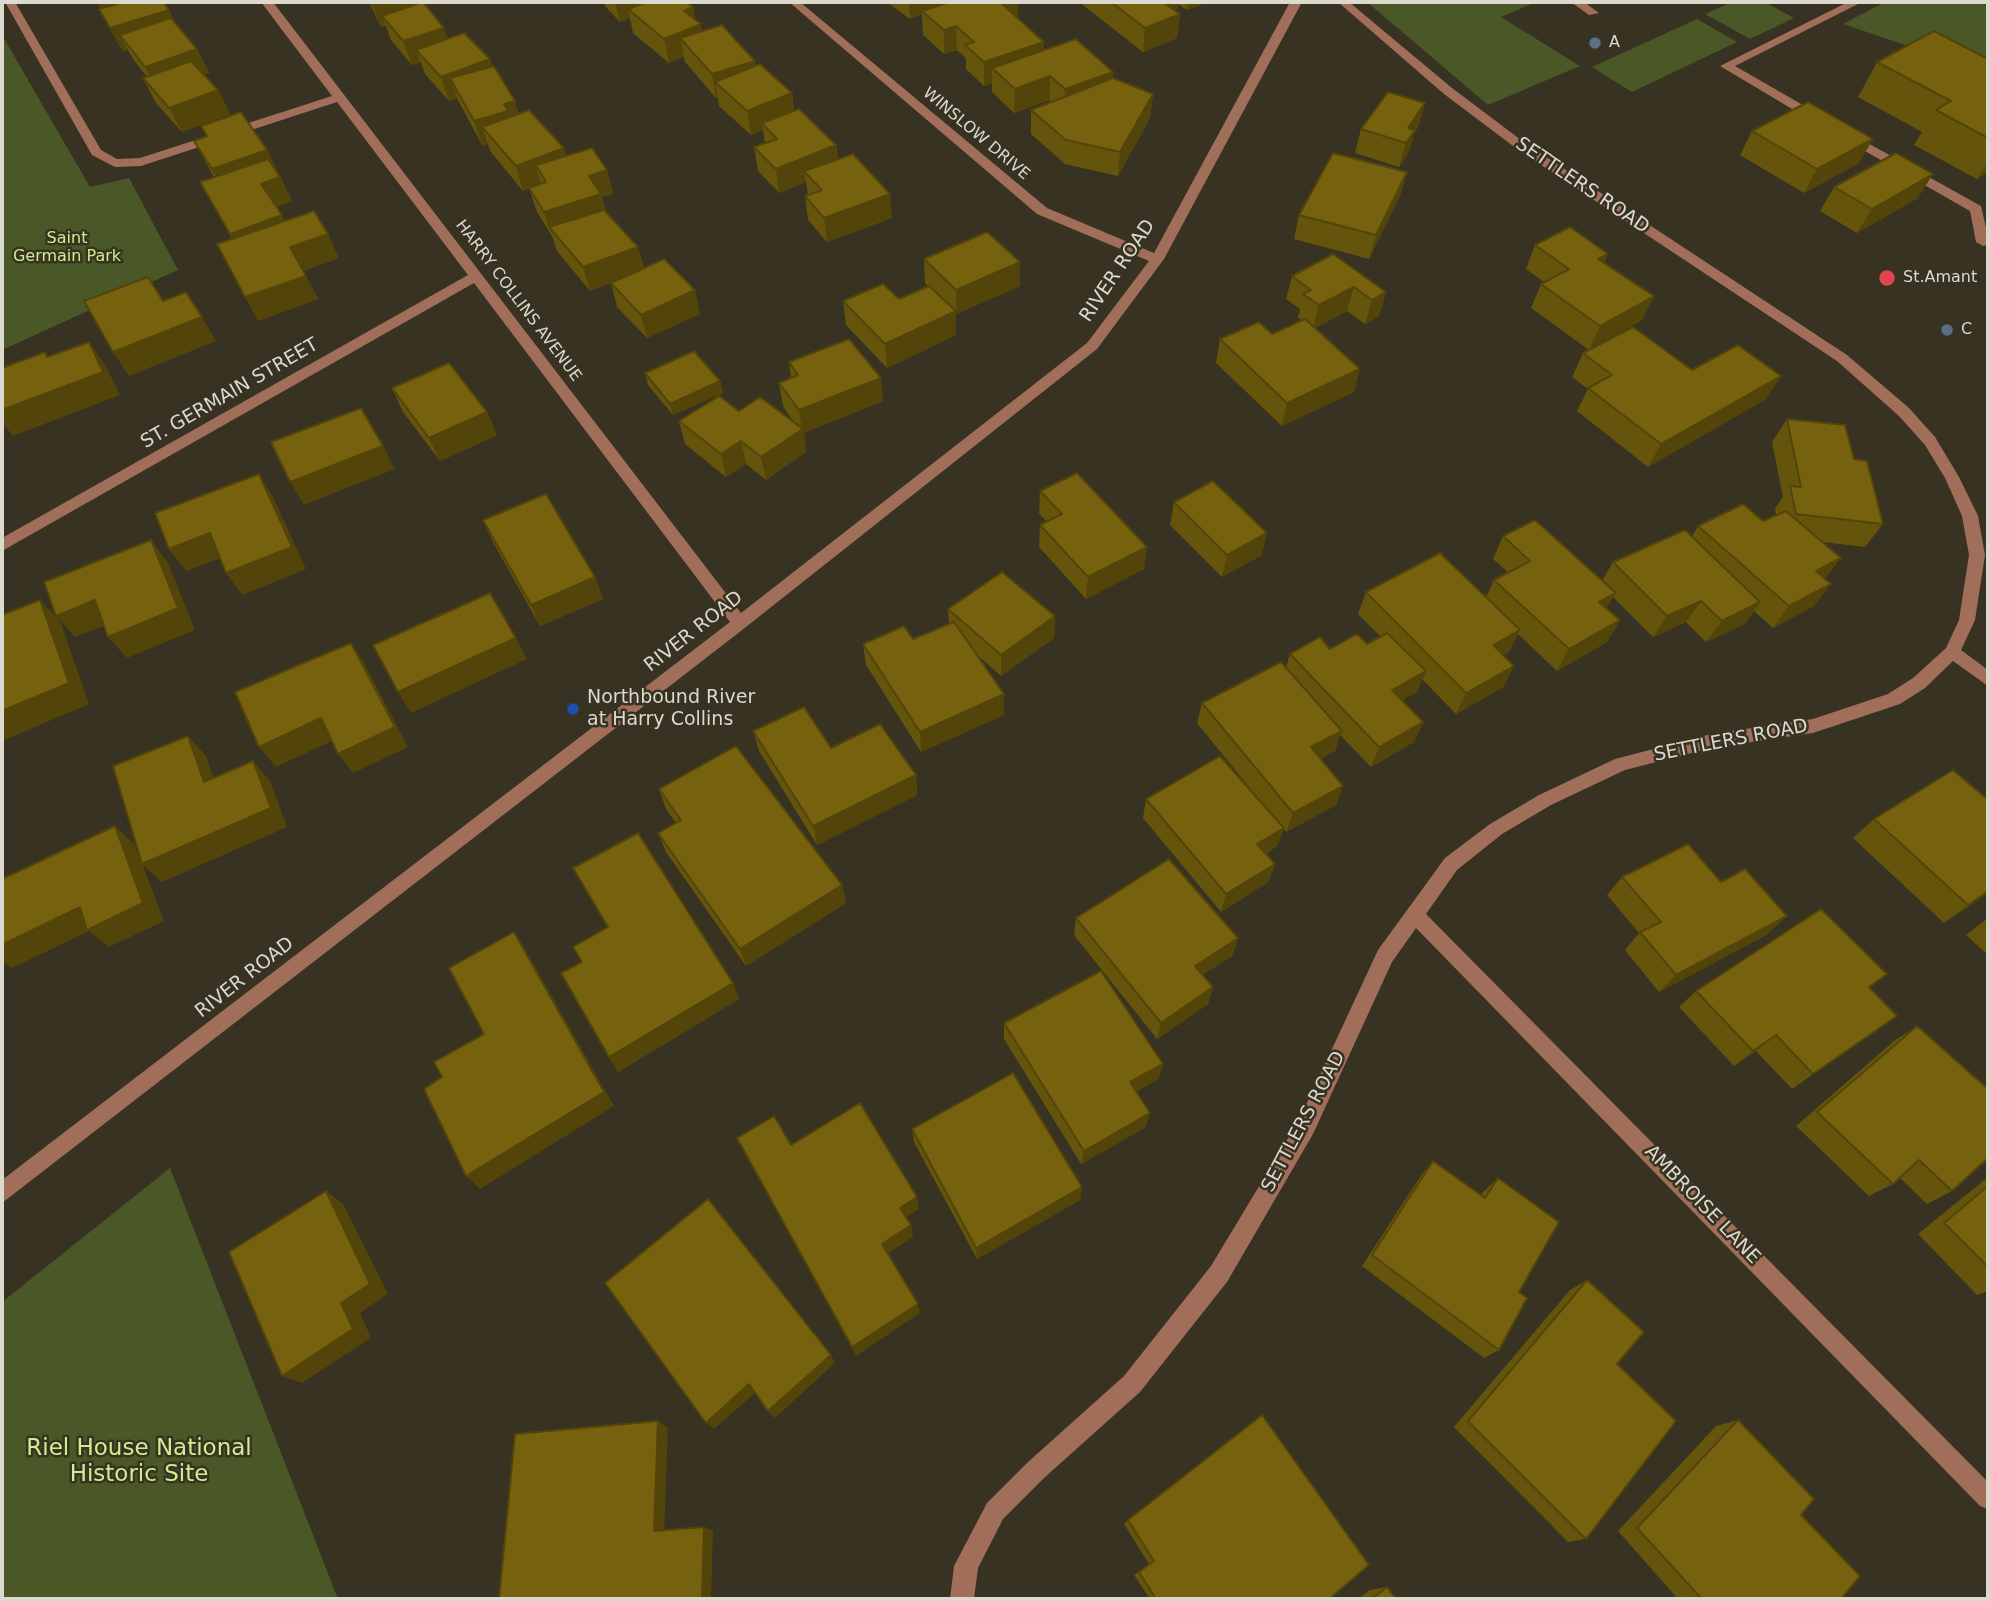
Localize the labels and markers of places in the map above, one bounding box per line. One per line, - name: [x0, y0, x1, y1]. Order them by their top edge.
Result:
- place label: A: [1609, 33, 1620, 53]
- marker: A: [1587, 35, 1603, 51]
- marker: St.Amant: [1877, 268, 1897, 288]
- place label: St.Amant: [1903, 268, 1977, 288]
- place label: C: [1961, 320, 1972, 340]
- marker: C: [1939, 322, 1955, 338]
- place label: Northbound River at Harry Collins: [587, 687, 755, 731]
- marker: Northbound River at Harry Collins: [565, 701, 581, 717]

